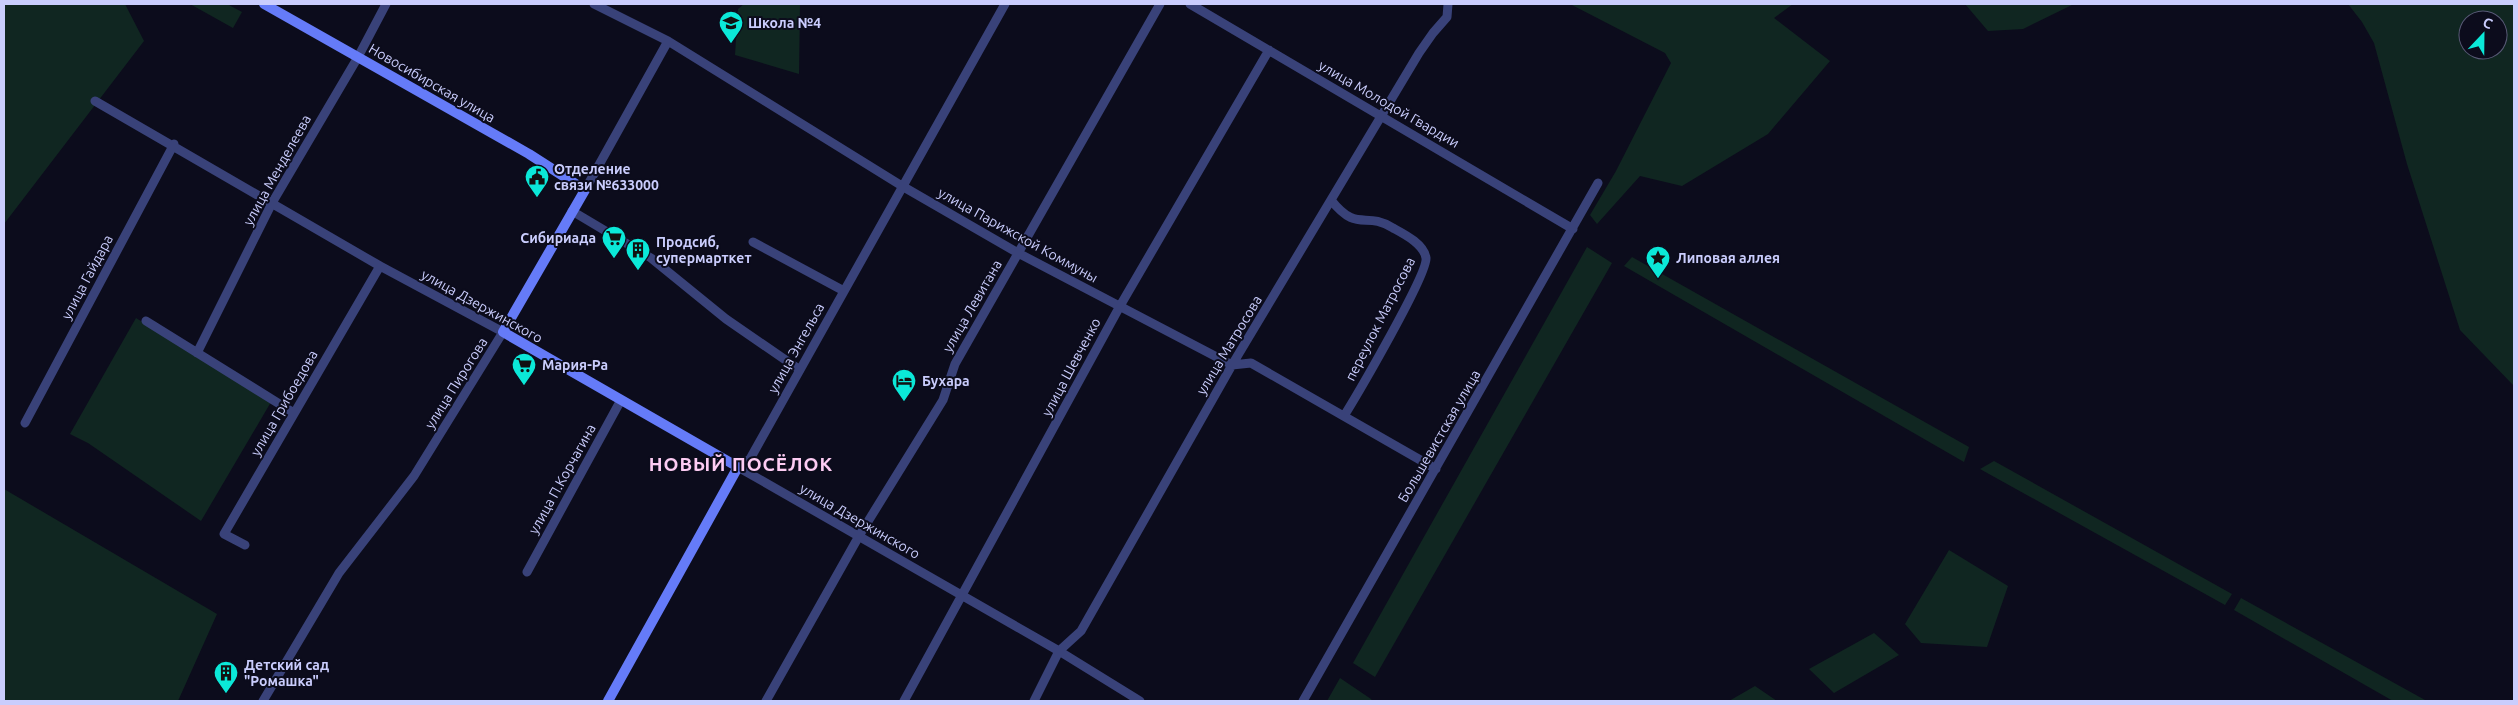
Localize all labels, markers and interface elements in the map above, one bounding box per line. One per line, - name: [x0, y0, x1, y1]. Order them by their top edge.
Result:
- school or university icon: Школа №4: [718, 10, 744, 44]
- north arrow: [2458, 10, 2508, 60]
- text: С: [2481, 14, 2495, 32]
- place label: Школа №4: [748, 15, 821, 31]
- street label: Новосибирская улица: [366, 40, 498, 126]
- street label: улица Молодой Гвардии: [1316, 57, 1462, 151]
- street label: улица Менделеева: [240, 112, 314, 228]
- place label: Отделение связи №633000: [554, 161, 659, 193]
- public building icon: Отделение связи №633000: [524, 164, 550, 198]
- street label: улица Парижской Коммуны: [935, 184, 1101, 286]
- supermarket icon: Сибириада: [601, 225, 627, 259]
- place label: Сибириада: [520, 230, 596, 246]
- street label: улица Гайдара: [58, 232, 116, 322]
- place label: Продсиб, супермарткет: [656, 234, 751, 266]
- building icon: Продсиб, супермарткет: [625, 237, 651, 271]
- place icon: Липовая аллея: [1645, 245, 1671, 279]
- place label: Липовая аллея: [1676, 250, 1780, 266]
- street label: переулок Матросова: [1342, 255, 1418, 383]
- street label: улица Левитана: [939, 257, 1005, 355]
- street label: улица Дзержинского: [419, 266, 545, 346]
- street label: улица Матросова: [1193, 292, 1265, 398]
- street label: улица Энгельса: [765, 300, 827, 396]
- street label: улица Шевченко: [1038, 315, 1104, 419]
- street label: улица Пирогова: [421, 334, 491, 432]
- street label: улица Грибоедова: [247, 347, 321, 459]
- supermarket icon: Мария-Ра: [511, 352, 537, 386]
- place label: Мария-Ра: [542, 357, 608, 373]
- street label: Большевистская улица: [1395, 367, 1483, 505]
- hotel icon: Бухара: [891, 368, 917, 402]
- place label: Бухара: [922, 373, 970, 389]
- street label: улица П.Корчагина: [525, 421, 599, 537]
- district label: НОВЫЙ ПОСЁЛОК: [649, 453, 833, 475]
- street label: улица Дзержинского: [797, 480, 923, 562]
- place label: Детский сад "Ромашка": [244, 657, 329, 689]
- building icon: Детский сад "Ромашка": [213, 660, 239, 694]

